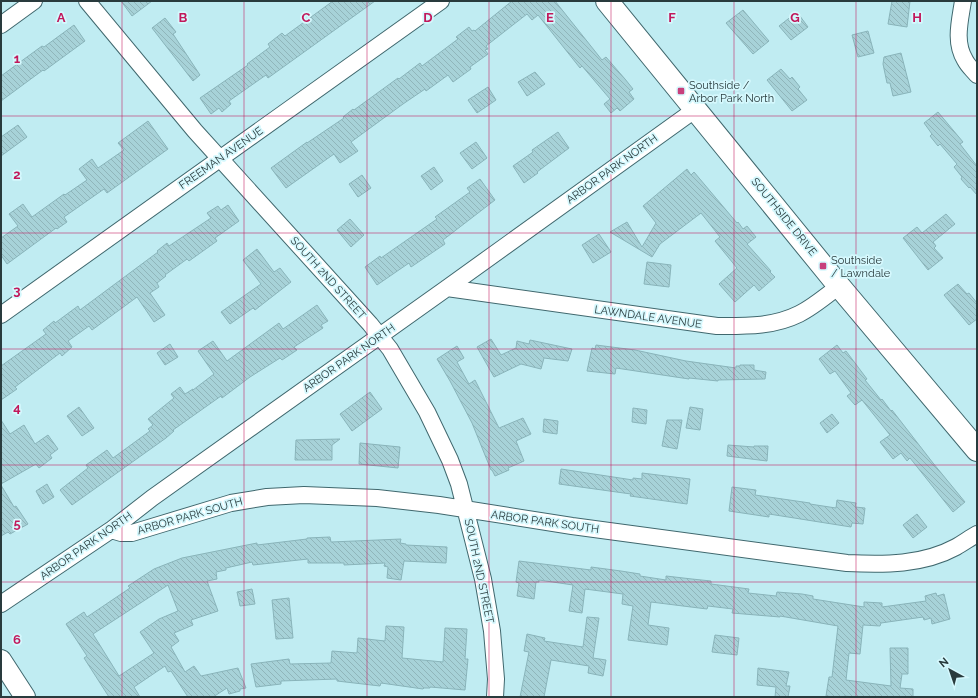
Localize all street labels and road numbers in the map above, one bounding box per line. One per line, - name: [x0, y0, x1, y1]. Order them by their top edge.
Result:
- street label: FREEMAN AVENUE: [176, 124, 266, 192]
- street label: ARBOR PARK NORTH: [564, 132, 660, 206]
- street label: SOUTHSIDE DRIVE: [748, 175, 820, 259]
- street label: SOUTH 2ND STREET: [288, 234, 369, 322]
- street label: LAWNDALE AVENUE: [593, 303, 703, 331]
- street label: ARBOR PARK NORTH: [300, 321, 398, 395]
- street label: ARBOR PARK SOUTH: [136, 495, 244, 537]
- street label: ARBOR PARK SOUTH: [490, 508, 600, 536]
- street label: ARBOR PARK NORTH: [37, 509, 135, 583]
- street label: SOUTH 2ND STREET: [462, 518, 496, 625]

